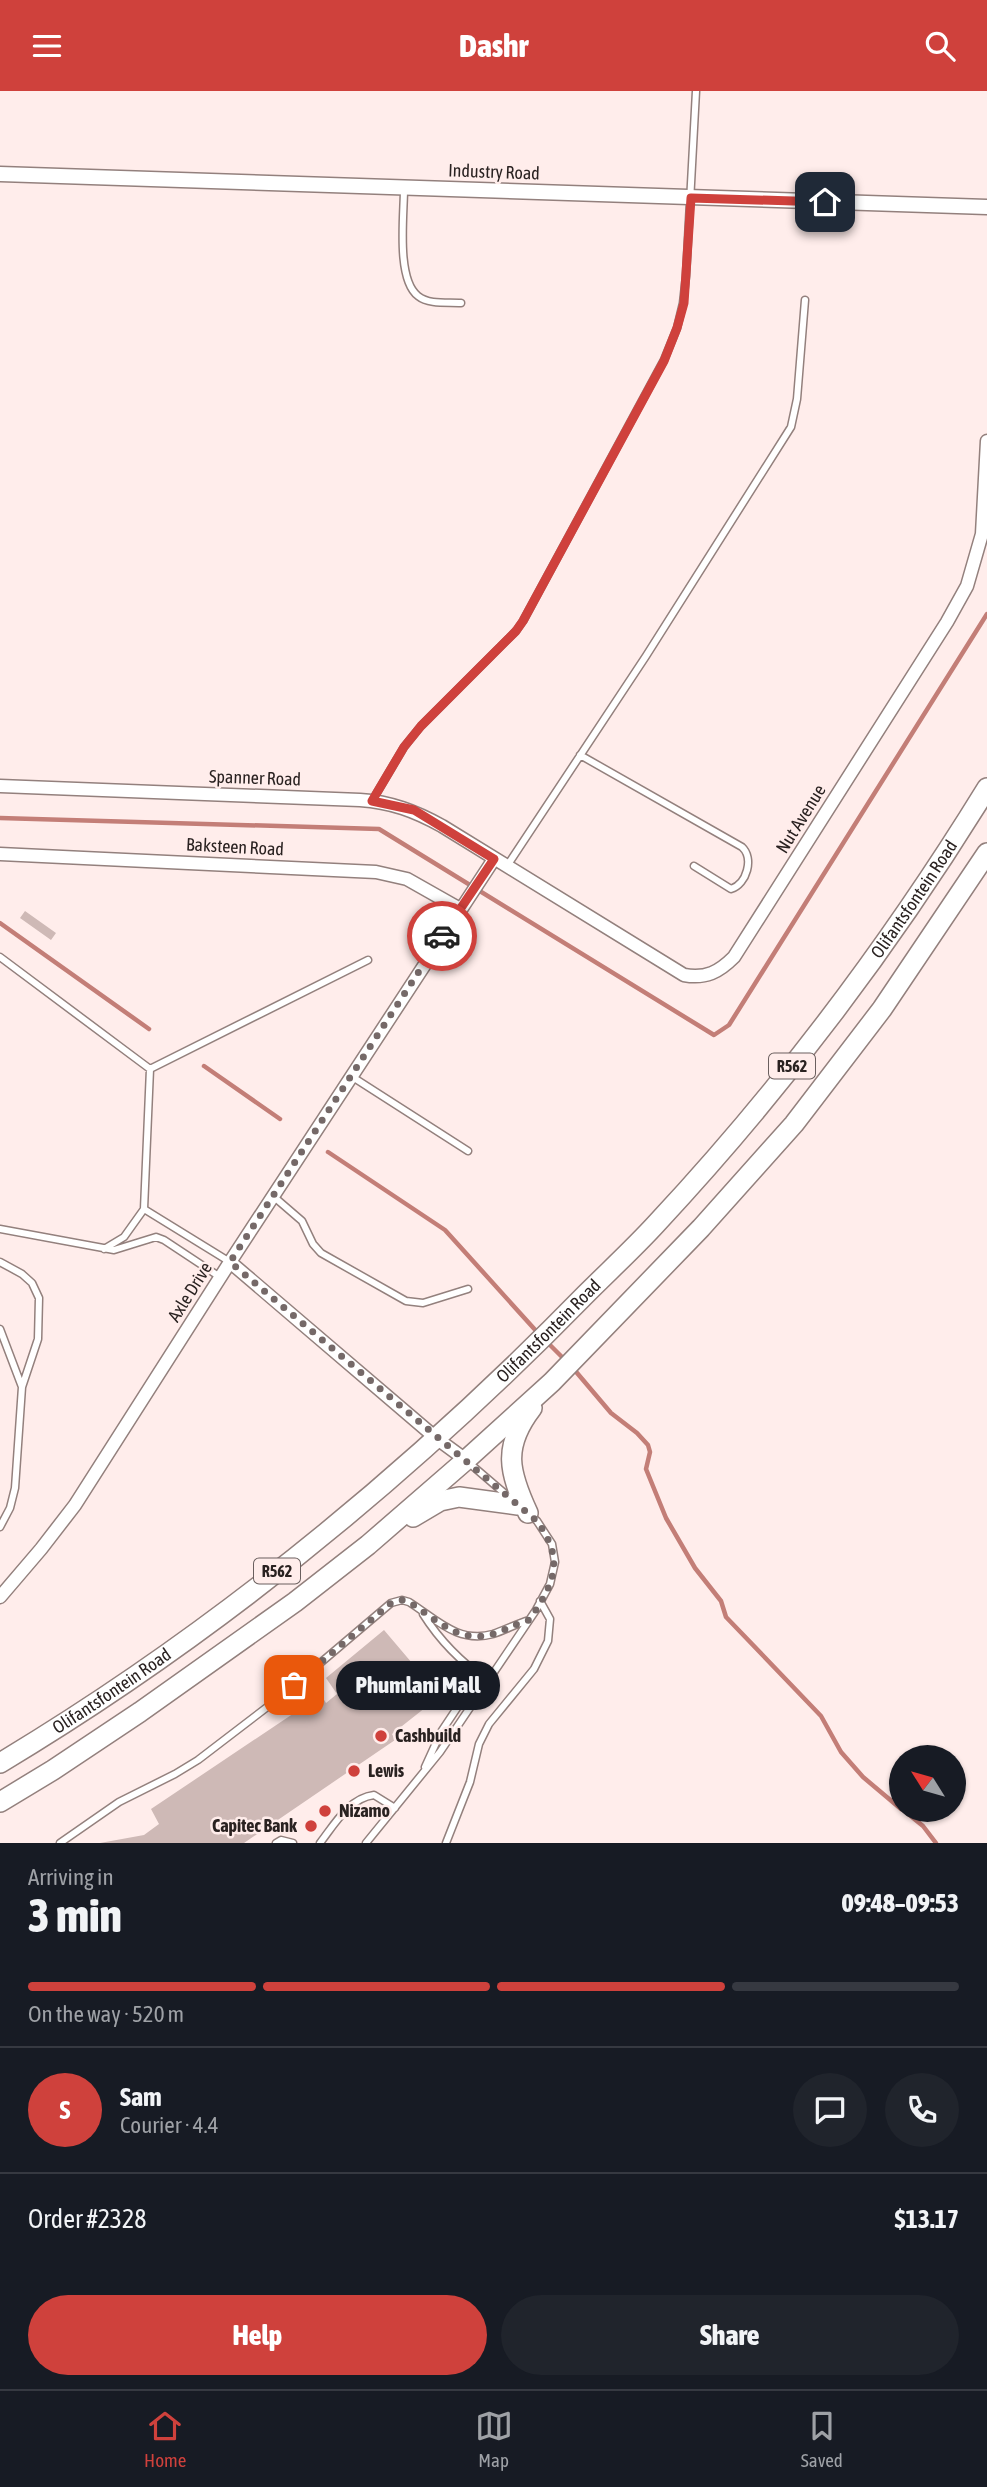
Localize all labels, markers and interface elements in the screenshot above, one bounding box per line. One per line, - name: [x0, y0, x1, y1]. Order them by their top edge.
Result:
- icon: menu: [28, 27, 66, 65]
- text: Dashr: [459, 27, 528, 64]
- icon: search: [921, 27, 959, 65]
- street label: Industry Road: [448, 159, 540, 184]
- pin: [795, 172, 855, 232]
- icon: home: [806, 183, 844, 221]
- street label: Spanner Road: [209, 765, 301, 790]
- street label: Nut Avenue: [771, 781, 830, 857]
- street label: Baksteen Road: [186, 833, 285, 860]
- street label: Olifantsfontein Road: [866, 836, 961, 962]
- courier: [407, 901, 477, 971]
- icon: car: [423, 917, 461, 955]
- road number: R562: [769, 1053, 815, 1078]
- street label: Axle Drive: [163, 1258, 216, 1325]
- street label: Olifantsfontein Road: [492, 1275, 605, 1387]
- road number: R562: [254, 1559, 300, 1583]
- street label: Olifantsfontein Road: [48, 1643, 175, 1738]
- pin: [264, 1655, 324, 1715]
- callout: Phumlani Mall: [336, 1661, 500, 1709]
- icon: bag: [275, 1666, 313, 1704]
- text: Phumlani Mall: [356, 1672, 480, 1698]
- place label: Cashbuild: [395, 1725, 461, 1746]
- marker: Cashbuild: [373, 1728, 389, 1744]
- north arrow: [889, 1745, 966, 1822]
- map controls: [889, 1745, 966, 1822]
- place label: Lewis: [368, 1760, 405, 1781]
- marker: Lewis: [346, 1763, 362, 1779]
- place label: Nizamo: [339, 1800, 390, 1821]
- marker: Nizamo: [317, 1803, 333, 1819]
- place label: Capitec Bank: [212, 1815, 298, 1836]
- marker: Capitec Bank: [303, 1818, 319, 1834]
- text: Arriving in: [28, 1864, 114, 1890]
- text: 09:48–09:53: [842, 1888, 959, 1918]
- text: 3 min: [28, 1889, 122, 1942]
- text: On the way · 520 m: [28, 2001, 184, 2027]
- button: chat: [793, 2073, 867, 2147]
- button: phone: [885, 2073, 959, 2147]
- text: Sam: [120, 2082, 162, 2112]
- text: S: [60, 2095, 70, 2125]
- text: Courier · 4.4: [120, 2112, 219, 2138]
- text: Order #2328: [28, 2204, 147, 2234]
- text: $13.17: [895, 2204, 959, 2234]
- button: Help: [28, 2295, 487, 2375]
- button: Share: [501, 2295, 959, 2375]
- tab: Home: [144, 2407, 186, 2471]
- tab: Map: [475, 2407, 513, 2471]
- tab: Saved: [801, 2407, 843, 2471]

